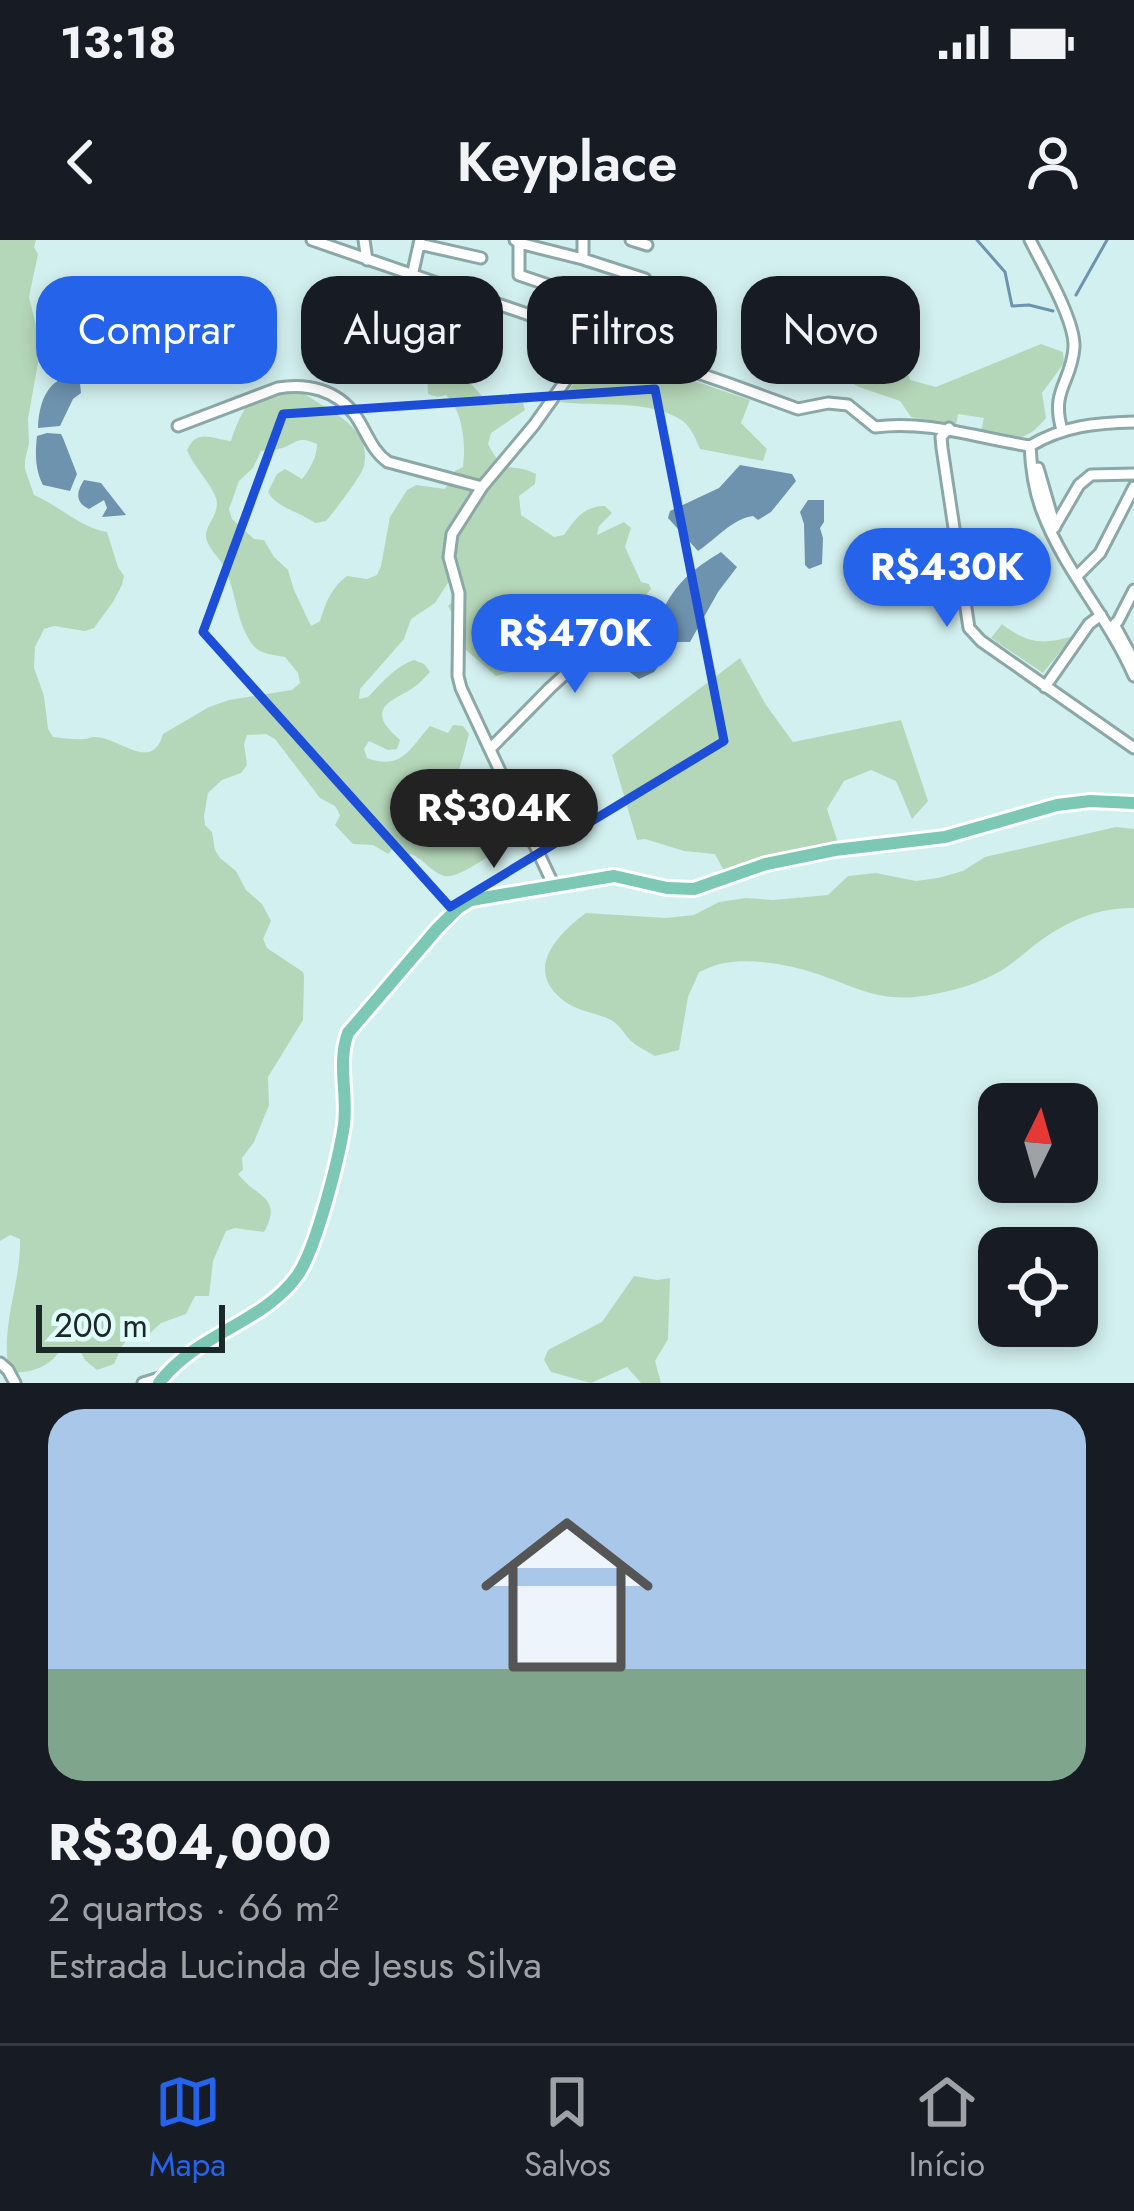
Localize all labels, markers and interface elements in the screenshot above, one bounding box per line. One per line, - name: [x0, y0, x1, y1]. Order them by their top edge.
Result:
- text: 13:18: [60, 10, 176, 75]
- text: Keyplace: [457, 123, 677, 201]
- icon: back: [48, 129, 114, 195]
- icon: person: [1020, 129, 1086, 195]
- chip: Comprar: [36, 276, 277, 384]
- chip: Alugar: [301, 276, 503, 384]
- chip: Filtros: [527, 276, 717, 384]
- chip: Novo: [741, 276, 920, 384]
- pin: R$430K: [849, 528, 1045, 630]
- text: R$430K: [870, 538, 1024, 595]
- pin: R$470K: [477, 594, 673, 696]
- text: R$470K: [498, 604, 652, 661]
- pin: R$304K: [396, 769, 592, 871]
- text: R$304K: [417, 779, 571, 836]
- north arrow: [978, 1083, 1098, 1203]
- map controls: [978, 1083, 1098, 1347]
- button: locate: [978, 1227, 1098, 1347]
- scale bar: [36, 1299, 225, 1352]
- text: 200 m: [54, 1302, 148, 1349]
- icon: home: [459, 1487, 675, 1703]
- text: R$304,000: [48, 1805, 332, 1879]
- text: 2 quartos · 66 m²: [48, 1879, 339, 1936]
- text: Estrada Lucinda de Jesus Silva: [48, 1936, 542, 1993]
- tab: Mapa: [149, 2069, 226, 2188]
- tab: Salvos: [524, 2069, 611, 2188]
- tab: Início: [909, 2069, 985, 2188]

